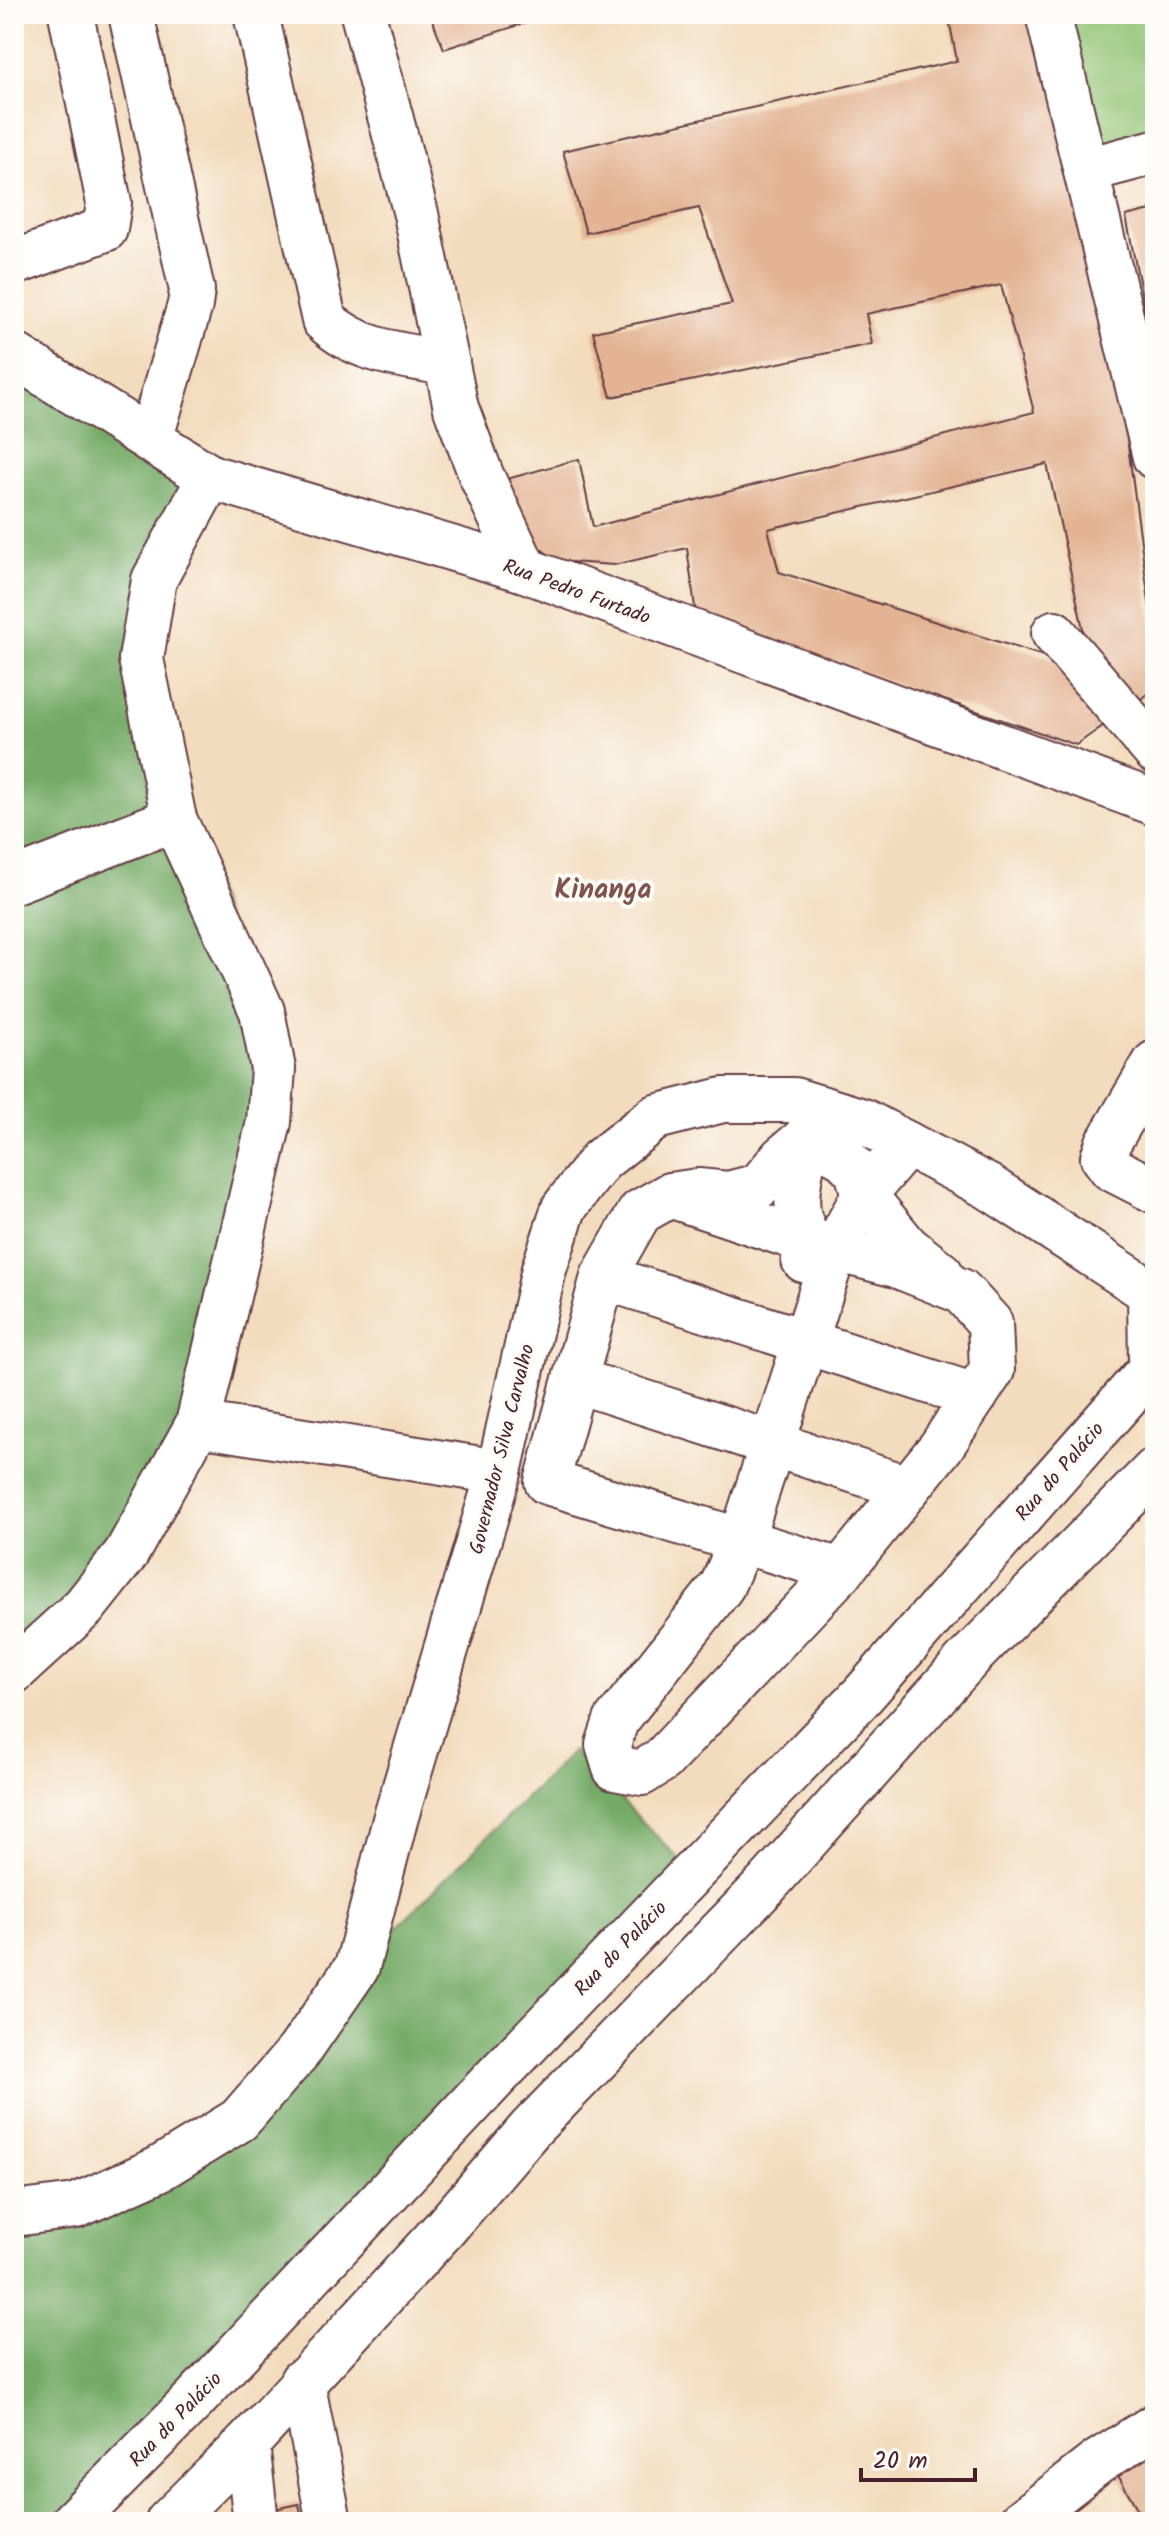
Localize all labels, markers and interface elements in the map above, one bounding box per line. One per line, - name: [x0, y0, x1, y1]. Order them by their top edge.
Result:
- street label: Rua Pedro Furtado: [498, 551, 655, 634]
- district label: Kinanga: [554, 868, 652, 913]
- street label: Governador Silva Carvalho: [461, 1341, 545, 1558]
- street label: Rua do Palácio: [1008, 1415, 1113, 1529]
- street label: Rua do Palácio: [567, 1894, 676, 2005]
- street label: Rua do Palácio: [122, 2365, 231, 2476]
- scale bar: [861, 2432, 975, 2482]
- text: 20 m: [873, 2442, 928, 2481]

